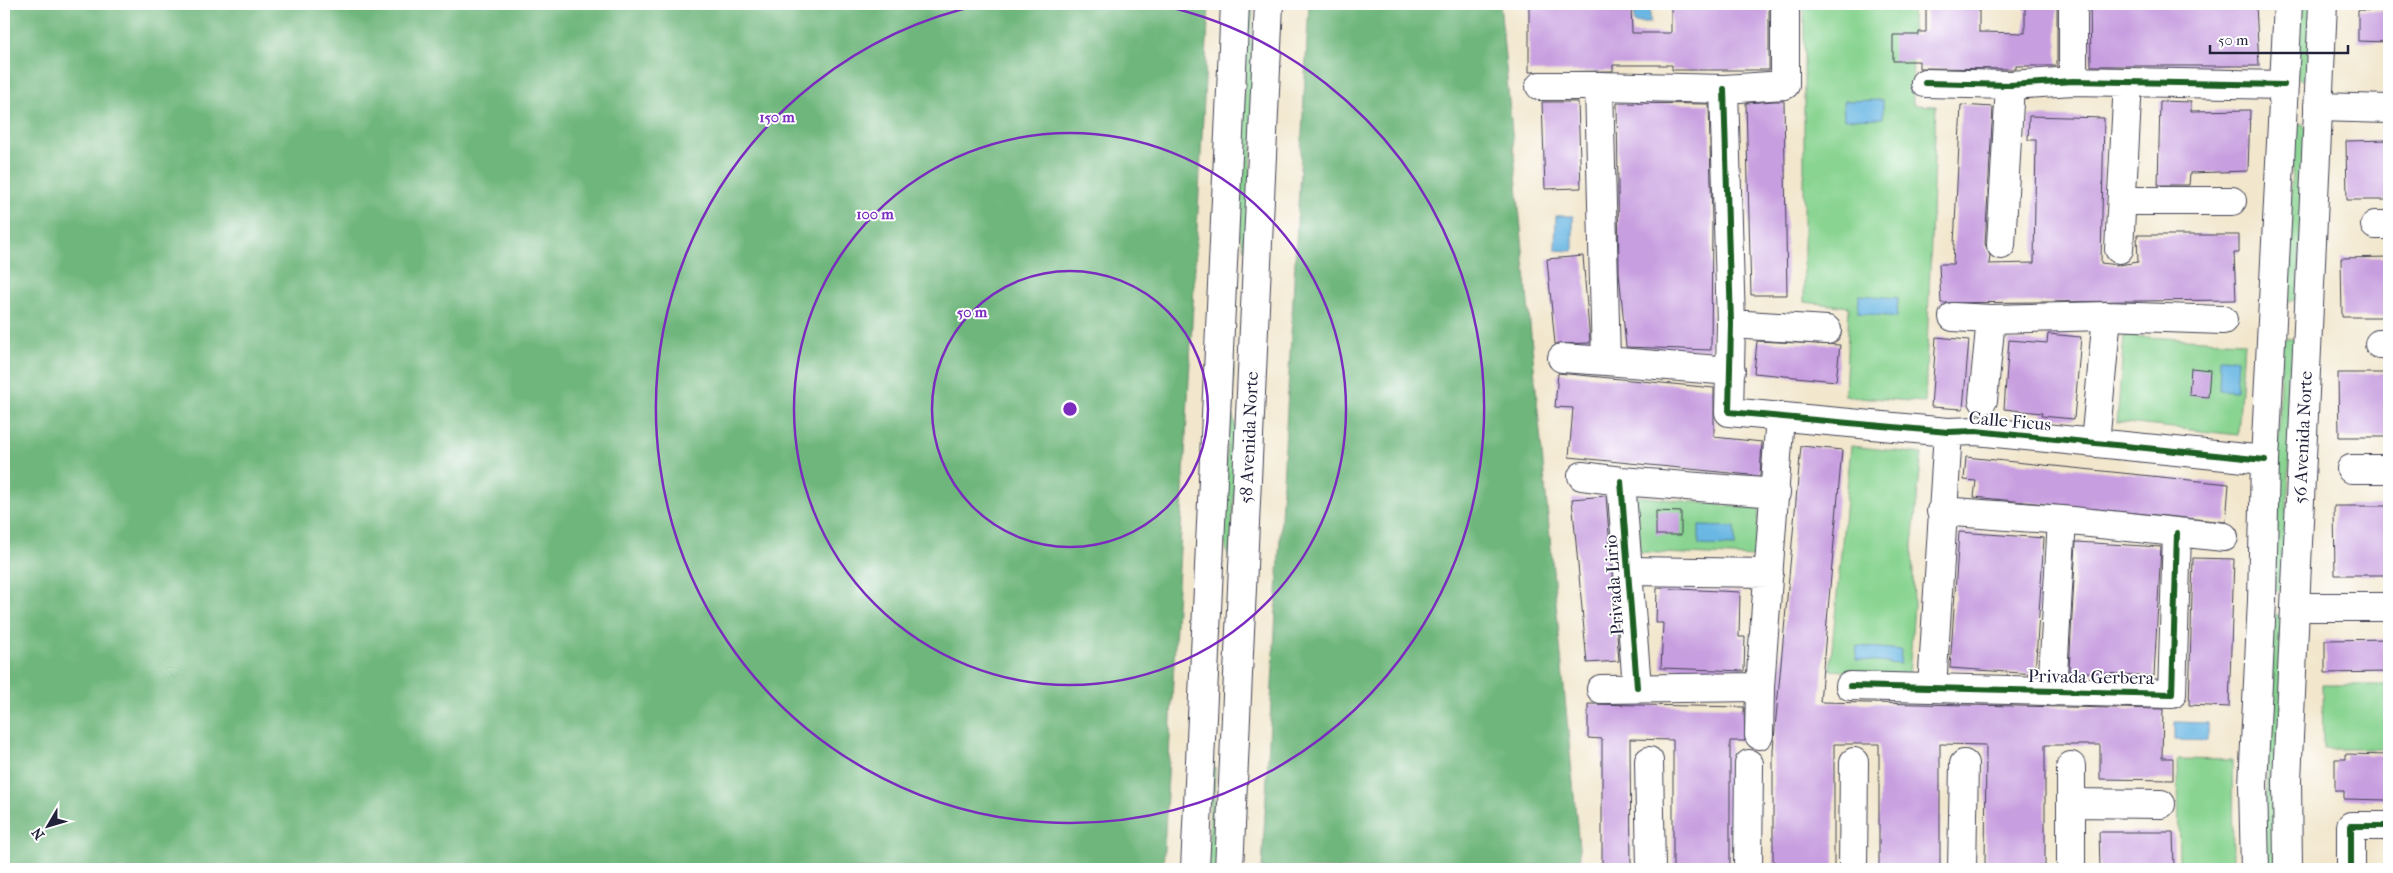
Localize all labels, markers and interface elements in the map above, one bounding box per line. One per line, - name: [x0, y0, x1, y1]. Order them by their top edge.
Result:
- scale bar: [2210, 22, 2348, 54]
- text: 50 m: [2218, 31, 2249, 49]
- text: 150 m: [759, 108, 795, 126]
- text: 100 m: [856, 205, 894, 223]
- text: 50 m: [957, 303, 988, 321]
- street label: 56 Avenida Norte: [2290, 370, 2317, 504]
- street label: 58 Avenida Norte: [1236, 371, 1263, 504]
- centre of rings: [1061, 400, 1079, 418]
- street label: Calle Ficus: [1968, 407, 2052, 436]
- street label: Privada Lirio: [1601, 534, 1628, 636]
- street label: Privada Gerbera: [2028, 666, 2155, 689]
- north arrow: [22, 800, 72, 850]
- text: N: [28, 824, 48, 843]

